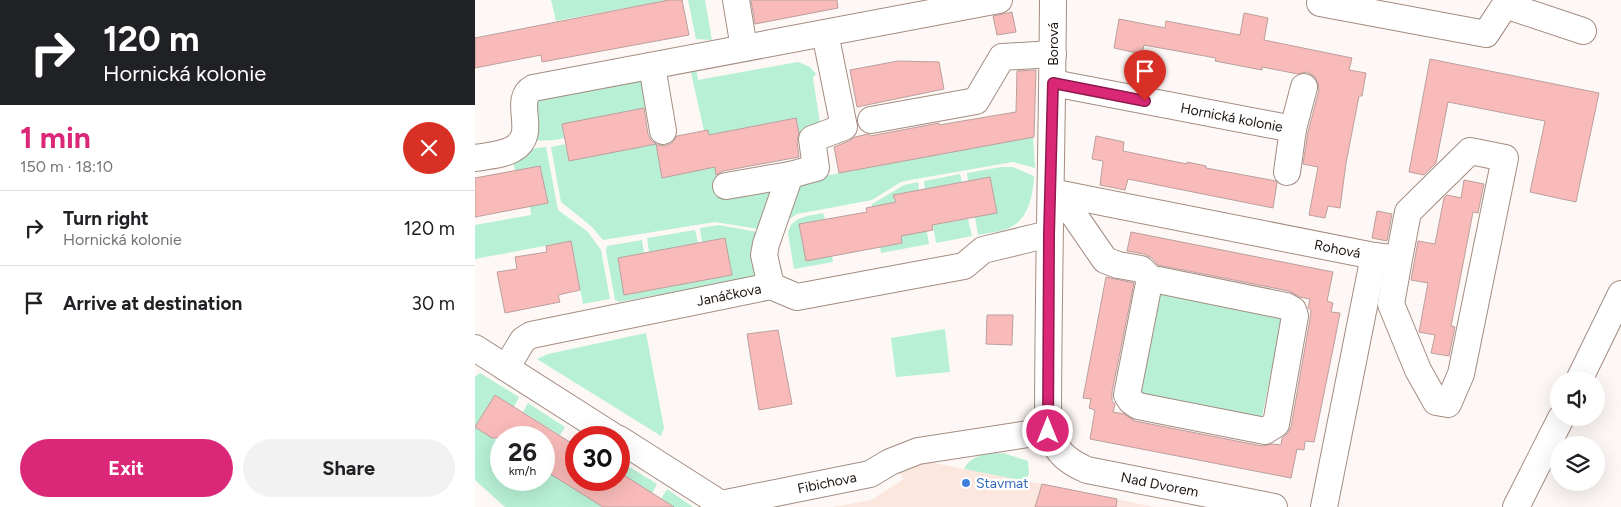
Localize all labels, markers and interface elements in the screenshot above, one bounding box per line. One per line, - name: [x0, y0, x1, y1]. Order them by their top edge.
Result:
- text: 120 m: [103, 18, 200, 60]
- icon: right: [20, 20, 85, 85]
- street label: Borová: [1045, 22, 1062, 66]
- pin: [1124, 50, 1166, 101]
- icon: arrive: [1131, 57, 1159, 85]
- text: Hornická kolonie: [103, 60, 266, 87]
- street label: Hornická kolonie: [1179, 99, 1285, 135]
- text: 1 min: [20, 119, 91, 156]
- button: close: [403, 122, 455, 174]
- text: 150 m · 18:10: [20, 157, 113, 176]
- text: Turn right: [63, 207, 149, 230]
- icon: right: [20, 214, 48, 242]
- text: 120 m: [403, 217, 455, 240]
- text: Hornická kolonie: [63, 230, 182, 249]
- street label: Rohová: [1313, 236, 1362, 262]
- street label: Janáčkova: [695, 280, 763, 310]
- icon: arrive: [20, 289, 48, 317]
- text: Arrive at destination: [63, 292, 242, 315]
- text: 30 m: [412, 292, 455, 315]
- map controls: [1550, 371, 1605, 491]
- button: sound: [1550, 371, 1605, 426]
- position arrow: [1021, 404, 1073, 456]
- speed limit sign: 30: [565, 426, 630, 491]
- button: layers: [1550, 436, 1605, 491]
- text: 26: [508, 437, 537, 467]
- button: Exit: [20, 439, 233, 497]
- button: Share: [243, 439, 455, 497]
- text: km/h: [509, 464, 536, 478]
- street label: Fibichova: [796, 468, 858, 497]
- street label: Nad Dvorem: [1119, 468, 1200, 500]
- place label: Stavmat: [976, 475, 1029, 492]
- marker: Stavmat: [960, 477, 972, 489]

